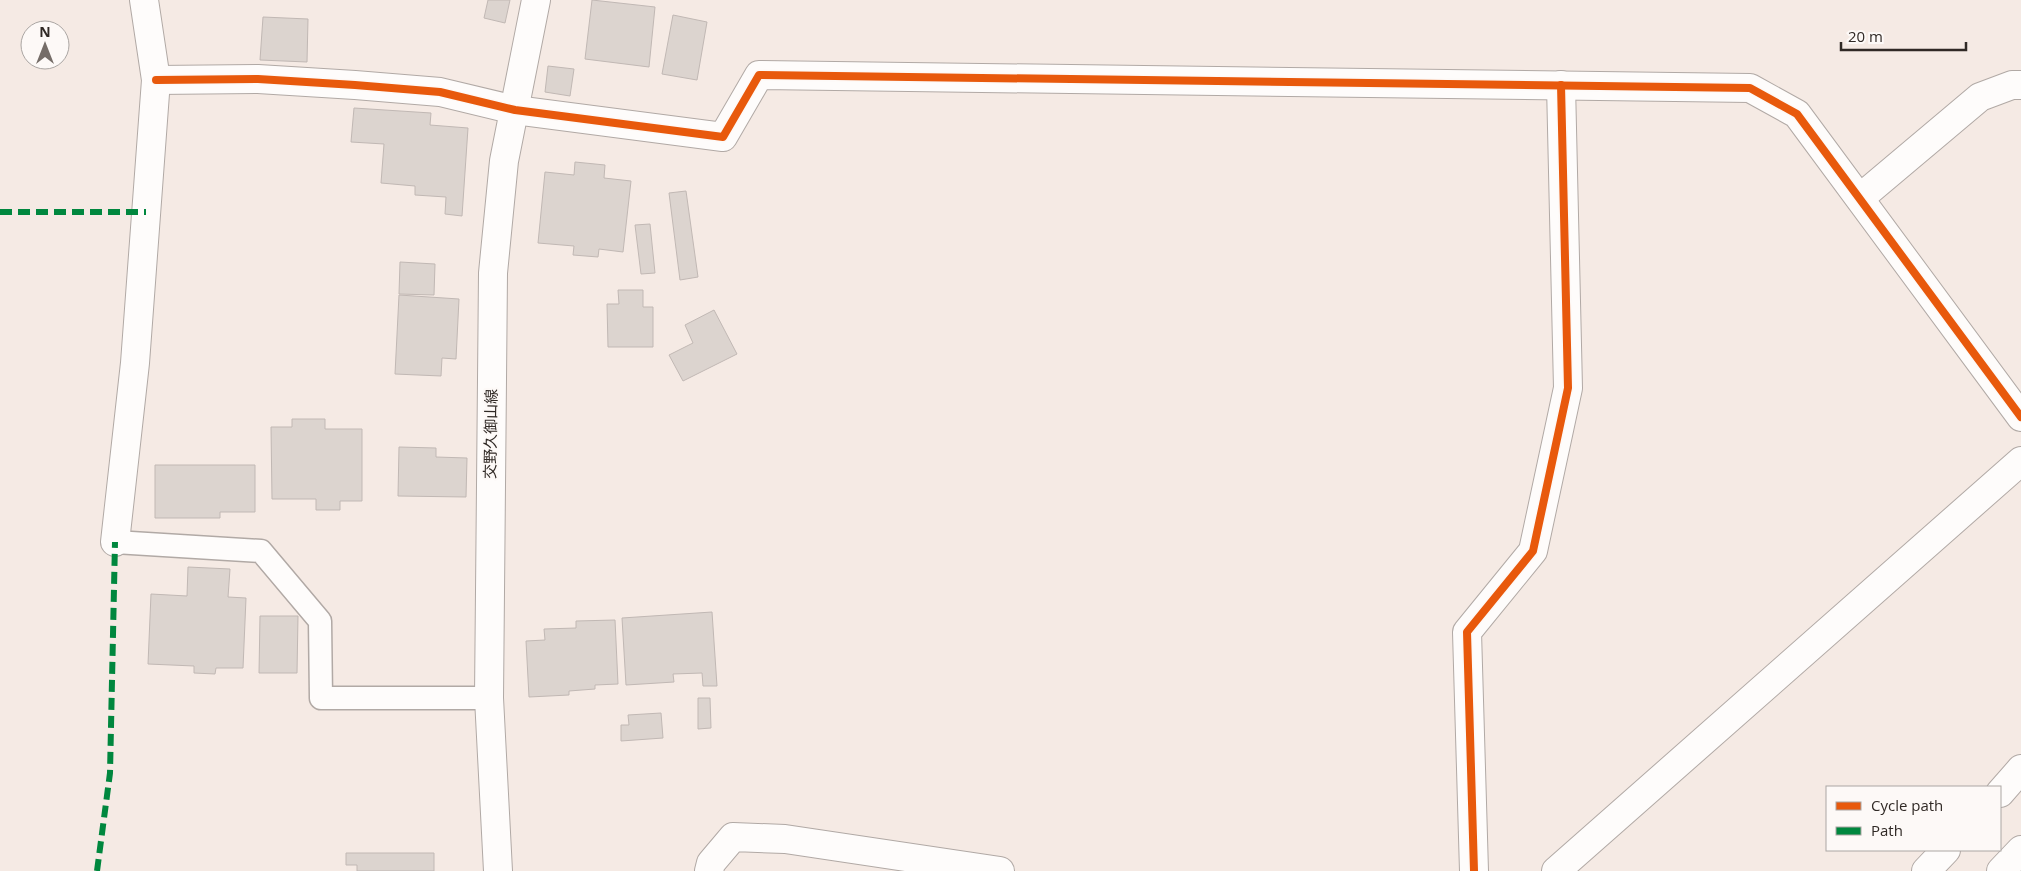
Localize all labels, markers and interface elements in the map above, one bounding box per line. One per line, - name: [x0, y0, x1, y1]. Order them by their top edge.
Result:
- north arrow: [20, 20, 70, 70]
- scale bar: [1841, 20, 1966, 52]
- text: N: [39, 22, 51, 41]
- text: 20 m: [1848, 26, 1883, 46]
- street label: 交野久御山線: [479, 389, 501, 479]
- legend: [1826, 786, 2001, 851]
- text: Cycle path: [1871, 795, 1943, 815]
- text: Path: [1871, 820, 1903, 840]

